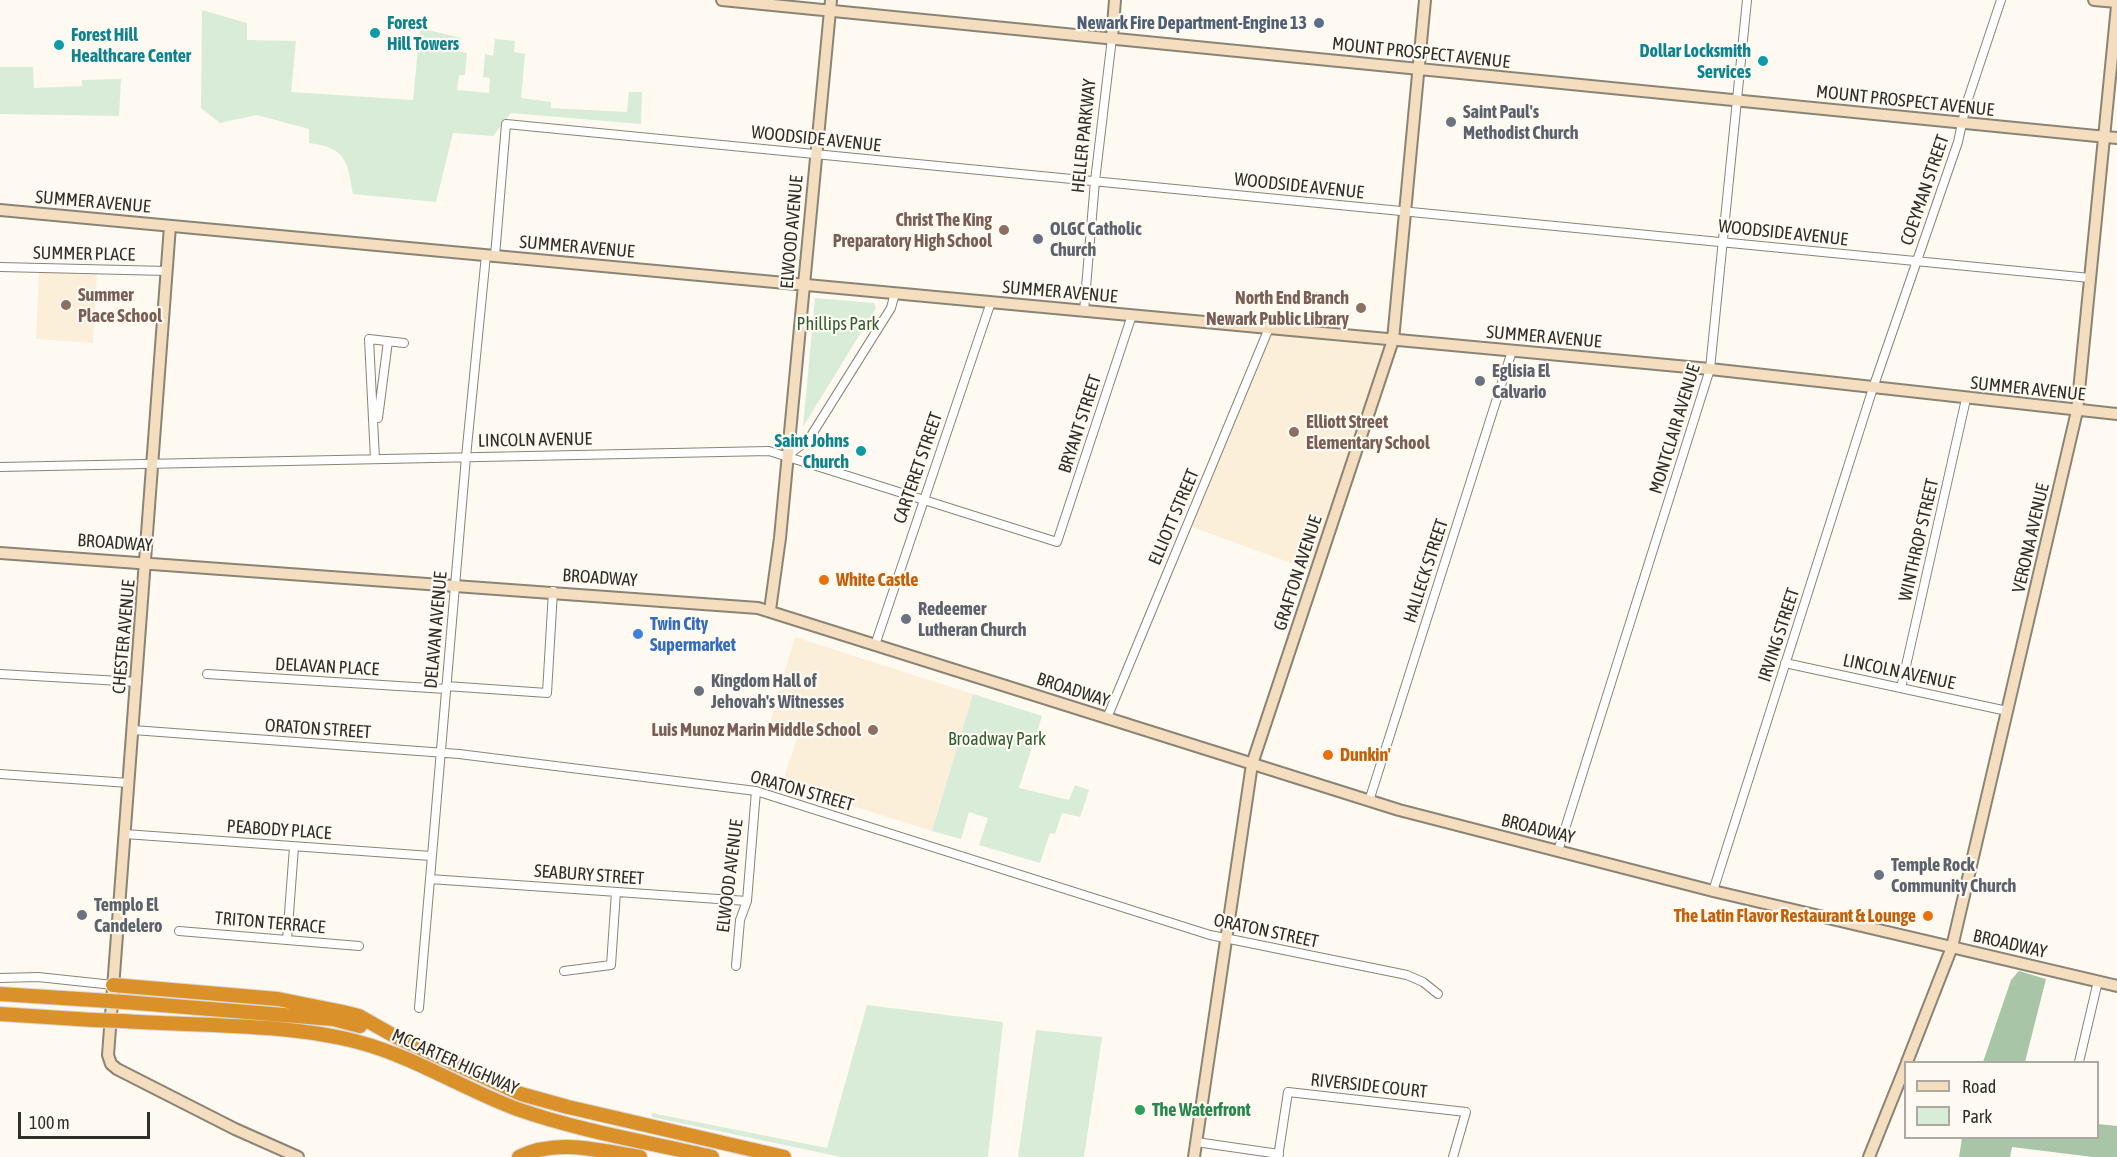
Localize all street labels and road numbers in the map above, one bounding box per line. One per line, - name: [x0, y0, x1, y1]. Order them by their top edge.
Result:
- street label: MOUNT PROSPECT AVENUE: [1331, 33, 1511, 73]
- street label: HELLER PARKWAY: [1067, 78, 1101, 194]
- street label: MOUNT PROSPECT AVENUE: [1815, 81, 1995, 121]
- street label: WOODSIDE AVENUE: [750, 121, 882, 157]
- street label: COEYMAN STREET: [1896, 132, 1954, 248]
- street label: WOODSIDE AVENUE: [1233, 168, 1365, 204]
- street label: ELWOOD AVENUE: [776, 174, 808, 290]
- street label: SUMMER AVENUE: [35, 186, 151, 218]
- street label: WOODSIDE AVENUE: [1717, 215, 1849, 251]
- street label: SUMMER AVENUE: [519, 231, 635, 263]
- street label: SUMMER PLACE: [33, 242, 135, 266]
- street label: SUMMER AVENUE: [1002, 276, 1118, 308]
- street label: SUMMER AVENUE: [1486, 321, 1602, 353]
- street label: MONTCLAIR AVENUE: [1645, 362, 1705, 496]
- street label: BRYANT STREET: [1054, 372, 1106, 476]
- street label: SUMMER AVENUE: [1970, 372, 2086, 406]
- street label: CARTERET STREET: [889, 410, 947, 526]
- street label: LINCOLN AVENUE: [478, 428, 592, 452]
- street label: ELLIOTT STREET: [1144, 466, 1204, 568]
- street label: WINTHROP STREET: [1894, 477, 1944, 603]
- street label: VERONA AVENUE: [2008, 481, 2054, 595]
- street label: GRAFTON AVENUE: [1269, 513, 1327, 633]
- street label: HALLECK STREET: [1399, 516, 1453, 626]
- street label: BROADWAY: [77, 530, 153, 556]
- street label: BROADWAY: [562, 565, 638, 591]
- street label: DELAVAN AVENUE: [420, 571, 452, 689]
- street label: CHESTER AVENUE: [108, 579, 140, 695]
- street label: IRVING STREET: [1754, 585, 1804, 685]
- street label: LINCOLN AVENUE: [1841, 650, 1957, 694]
- street label: DELAVAN PLACE: [275, 653, 379, 681]
- street label: BROADWAY: [1034, 668, 1112, 712]
- street label: ORATON STREET: [264, 715, 372, 743]
- street label: ORATON STREET: [748, 766, 856, 816]
- street label: BROADWAY: [1499, 809, 1577, 849]
- street label: PEABODY PLACE: [226, 816, 332, 844]
- street label: ELWOOD AVENUE: [712, 818, 748, 934]
- street label: SEABURY STREET: [533, 860, 645, 890]
- street label: TRITON TERRACE: [214, 907, 326, 939]
- street label: ORATON STREET: [1212, 909, 1320, 953]
- street label: BROADWAY: [1971, 925, 2049, 963]
- street label: MCCARTER HIGHWAY: [388, 1024, 522, 1100]
- street label: RIVERSIDE COURT: [1310, 1069, 1428, 1103]

